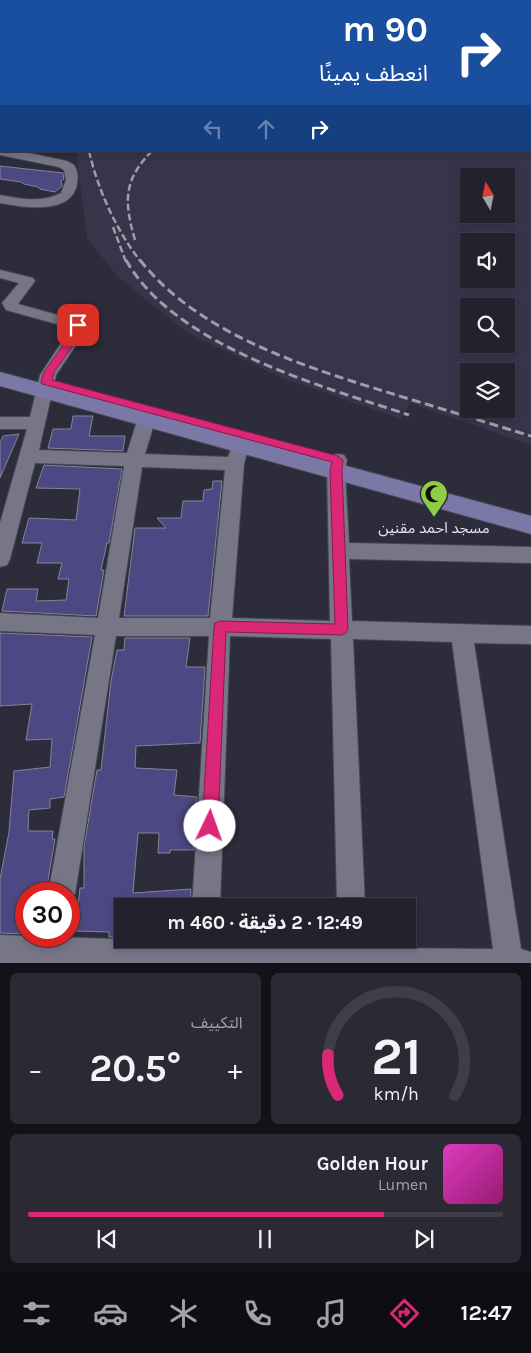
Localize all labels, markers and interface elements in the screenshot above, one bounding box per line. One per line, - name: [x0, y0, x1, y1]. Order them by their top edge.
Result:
- text: 90 m: [342, 9, 428, 50]
- icon: right: [446, 20, 511, 85]
- text: انعطف يمينًا: [319, 61, 428, 87]
- icon: left: [199, 115, 227, 143]
- icon: ahead: [252, 115, 280, 143]
- icon: right: [305, 115, 333, 143]
- north arrow: [460, 168, 515, 222]
- map controls: [460, 168, 515, 418]
- button: sound: [460, 233, 515, 288]
- button: search: [460, 298, 515, 353]
- pin: [57, 304, 99, 346]
- icon: arrive: [64, 311, 92, 339]
- button: layers: [460, 363, 515, 418]
- mosque icon: مسجد احمد مقنين: [419, 479, 449, 518]
- place label: مسجد احمد مقنين: [378, 519, 490, 537]
- position arrow: [183, 799, 235, 851]
- speed limit sign: 30: [15, 882, 80, 947]
- text: 12:49 · 2 دقيقة · 460 m: [167, 912, 363, 934]
- text: التكييف: [191, 1013, 243, 1032]
- text: 21: [371, 1026, 421, 1087]
- text: 20.5°: [89, 1046, 181, 1091]
- text: −: [28, 1053, 43, 1086]
- text: +: [228, 1053, 242, 1086]
- text: km/h: [373, 1084, 418, 1105]
- text: Golden Hour: [317, 1153, 428, 1175]
- text: Lumen: [378, 1175, 428, 1194]
- icon: previous: [93, 1225, 121, 1253]
- icon: pause: [251, 1225, 279, 1253]
- icon: next: [410, 1225, 438, 1253]
- icon: filters: [19, 1296, 54, 1331]
- icon: car: [93, 1296, 128, 1331]
- icon: climate: [166, 1296, 201, 1331]
- icon: phone: [240, 1296, 275, 1331]
- icon: music: [314, 1296, 349, 1331]
- icon: directions: [387, 1296, 422, 1331]
- text: 12:47: [461, 1300, 512, 1326]

